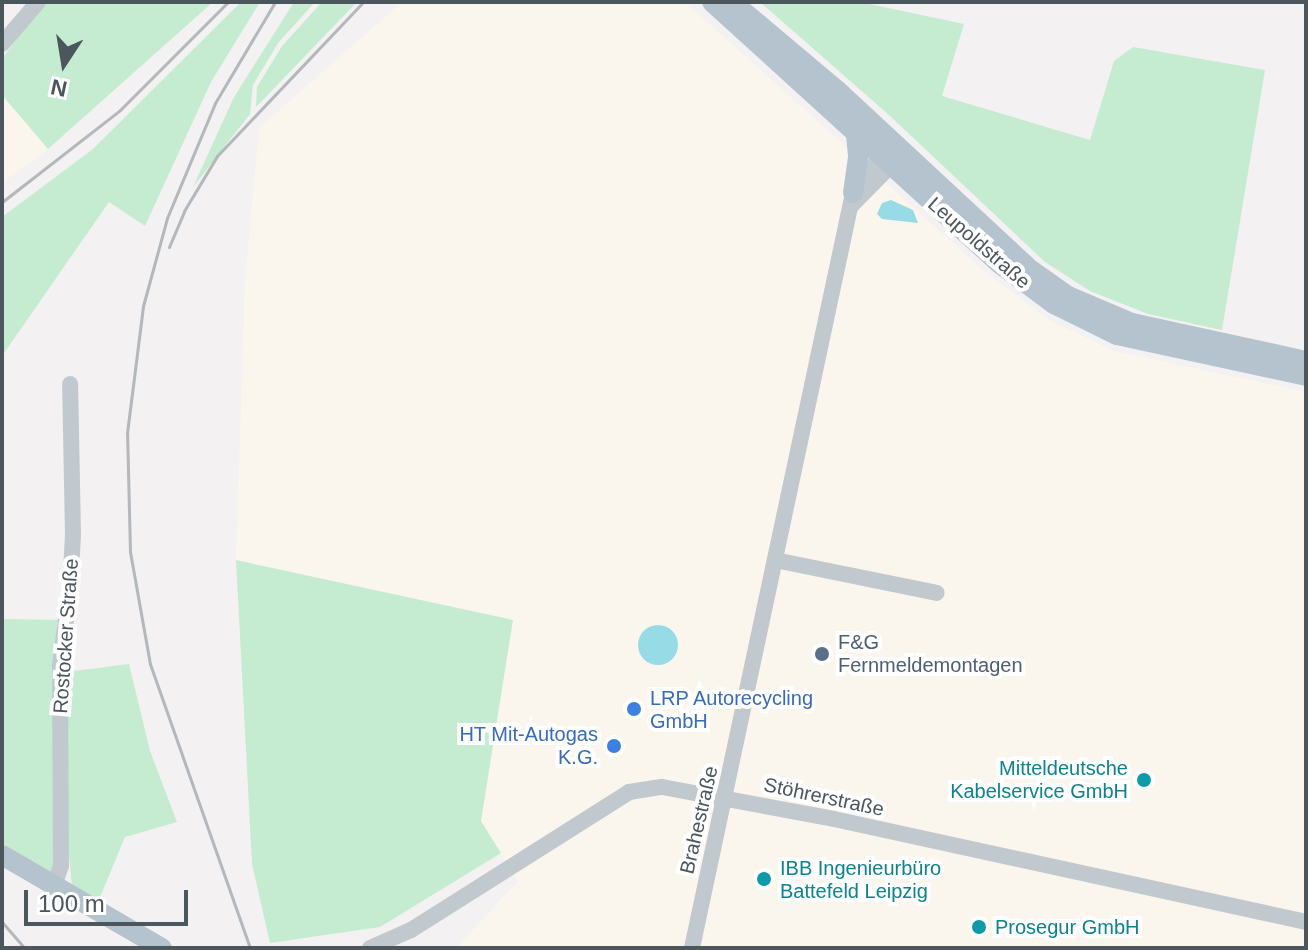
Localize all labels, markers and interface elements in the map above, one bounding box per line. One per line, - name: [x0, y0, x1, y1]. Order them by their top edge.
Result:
- north arrow: [24, 24, 104, 104]
- text: N: [49, 74, 69, 102]
- street label: Leupoldstraße: [923, 192, 1035, 294]
- street label: Rostocker Straße: [49, 558, 83, 714]
- place label: F&G Fernmeldemontagen: [838, 630, 1023, 677]
- marker: F&G Fernmeldemontagen: [813, 645, 831, 663]
- place label: LRP Autorecycling GmbH: [650, 686, 815, 733]
- marker: LRP Autorecycling GmbH: [625, 700, 643, 718]
- place label: HT Mit-Autogas K.G.: [459, 722, 598, 769]
- marker: HT Mit-Autogas K.G.: [605, 737, 623, 755]
- place label: Mitteldeutsche Kabelservice GmbH: [950, 756, 1128, 803]
- street label: Brahestraße: [675, 764, 723, 876]
- marker: Mitteldeutsche Kabelservice GmbH: [1135, 771, 1153, 789]
- street label: Stöhrerstraße: [762, 773, 886, 821]
- place label: IBB Ingenieurbüro Battefeld Leipzig: [780, 856, 941, 903]
- marker: IBB Ingenieurbüro Battefeld Leipzig: [755, 870, 773, 888]
- scale bar: [28, 874, 192, 924]
- text: 100 m: [38, 890, 105, 917]
- place label: Prosegur GmbH: [995, 915, 1139, 939]
- marker: Prosegur GmbH: [970, 918, 988, 936]

